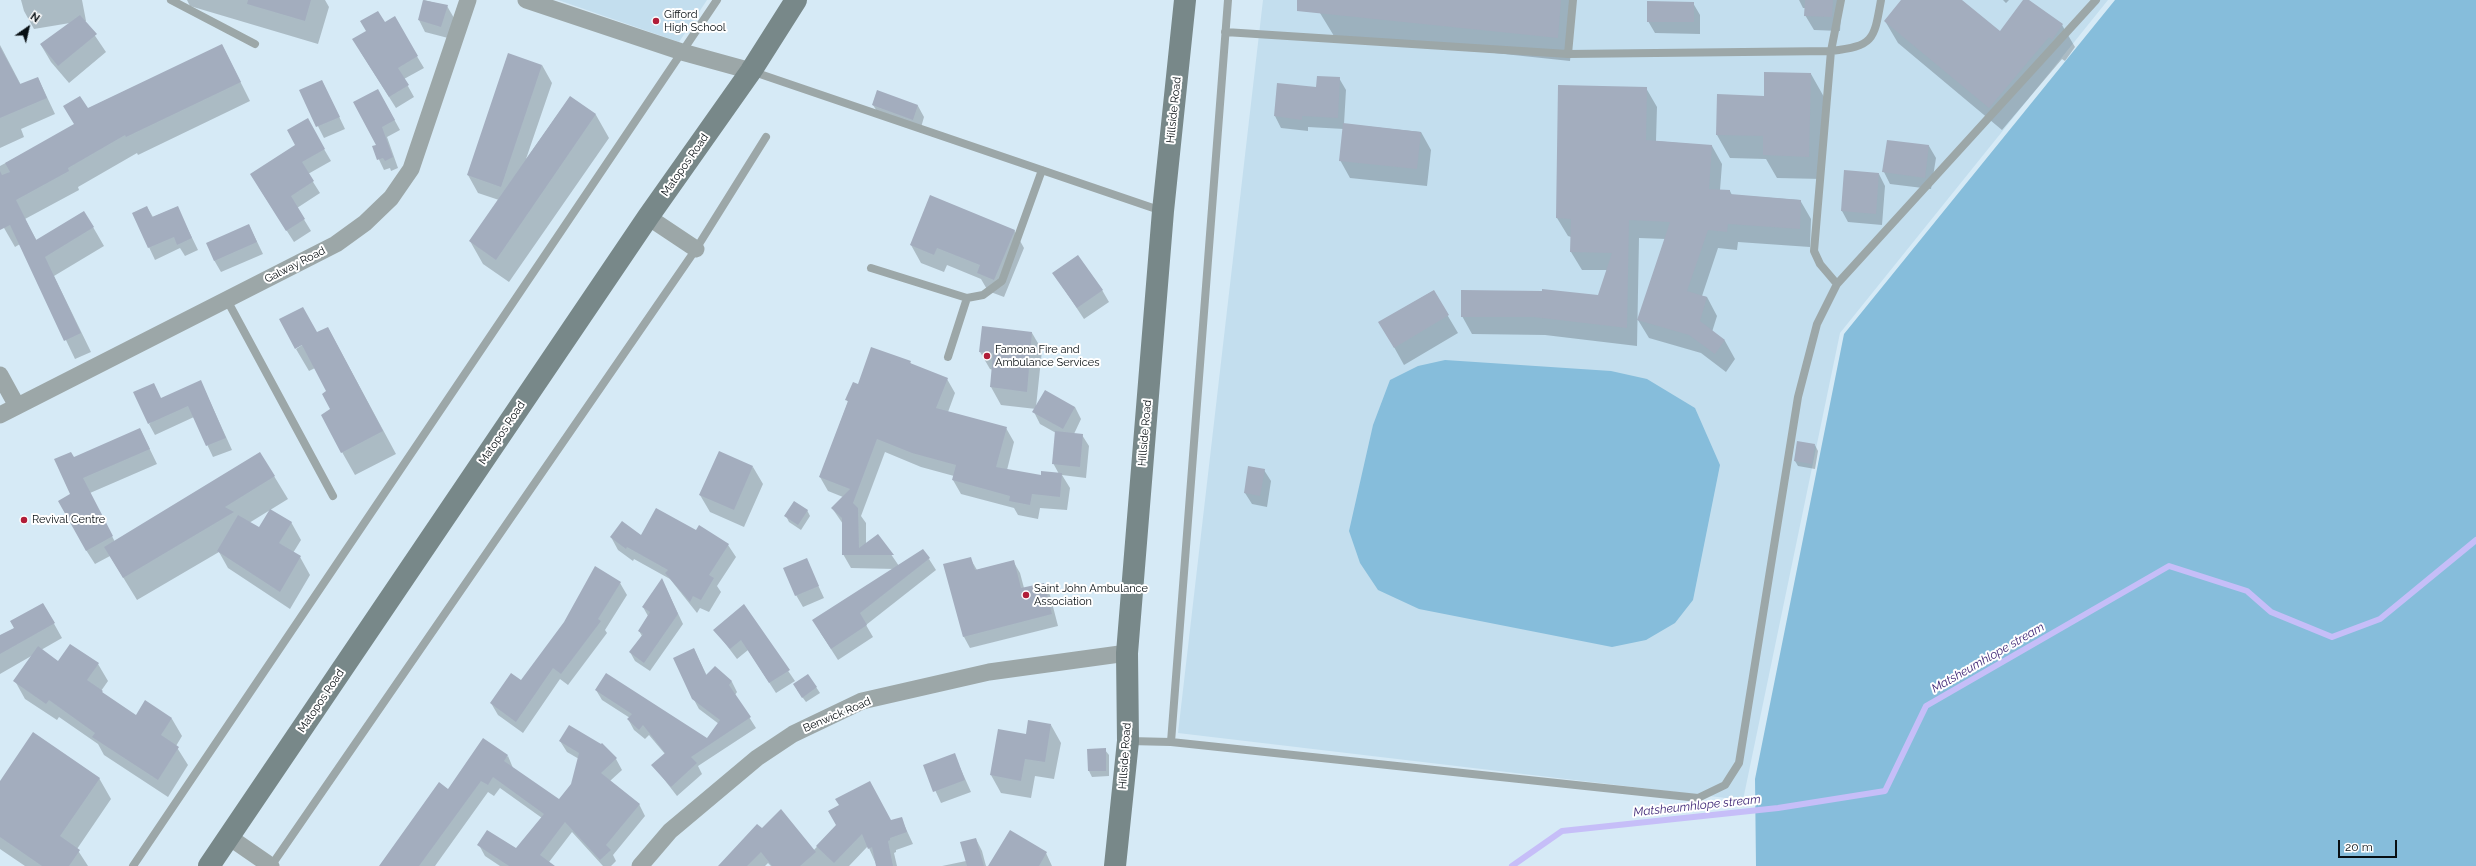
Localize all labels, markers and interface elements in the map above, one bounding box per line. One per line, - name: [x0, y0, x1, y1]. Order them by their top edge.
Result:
- north arrow: [8, 8, 48, 48]
- place label: Gifford High School: [664, 8, 726, 34]
- text: N: [28, 10, 42, 25]
- marker: Gifford High School: [651, 16, 661, 26]
- street label: Hillside Road: [1164, 76, 1184, 144]
- street label: Matopos Road: [659, 131, 711, 199]
- street label: Galway Road: [262, 244, 328, 286]
- place label: Famona Fire and Ambulance Services: [995, 343, 1100, 369]
- marker: Famona Fire and Ambulance Services: [982, 351, 992, 361]
- street label: Matopos Road: [476, 399, 528, 467]
- street label: Hillside Road: [1136, 399, 1154, 467]
- place label: Revival Centre: [32, 513, 105, 527]
- marker: Revival Centre: [19, 515, 29, 525]
- place label: Saint John Ambulance Association: [1034, 582, 1148, 608]
- marker: Saint John Ambulance Association: [1021, 590, 1031, 600]
- water label: Matsheumhlope stream: [1929, 620, 2047, 696]
- street label: Matopos Road: [295, 667, 347, 735]
- street label: Benwick Road: [801, 695, 873, 735]
- street label: Hillside Road: [1116, 722, 1134, 790]
- water label: Matsheumhlope stream: [1633, 792, 1761, 820]
- scale bar: [2340, 832, 2399, 858]
- text: 20 m: [2345, 840, 2373, 854]

